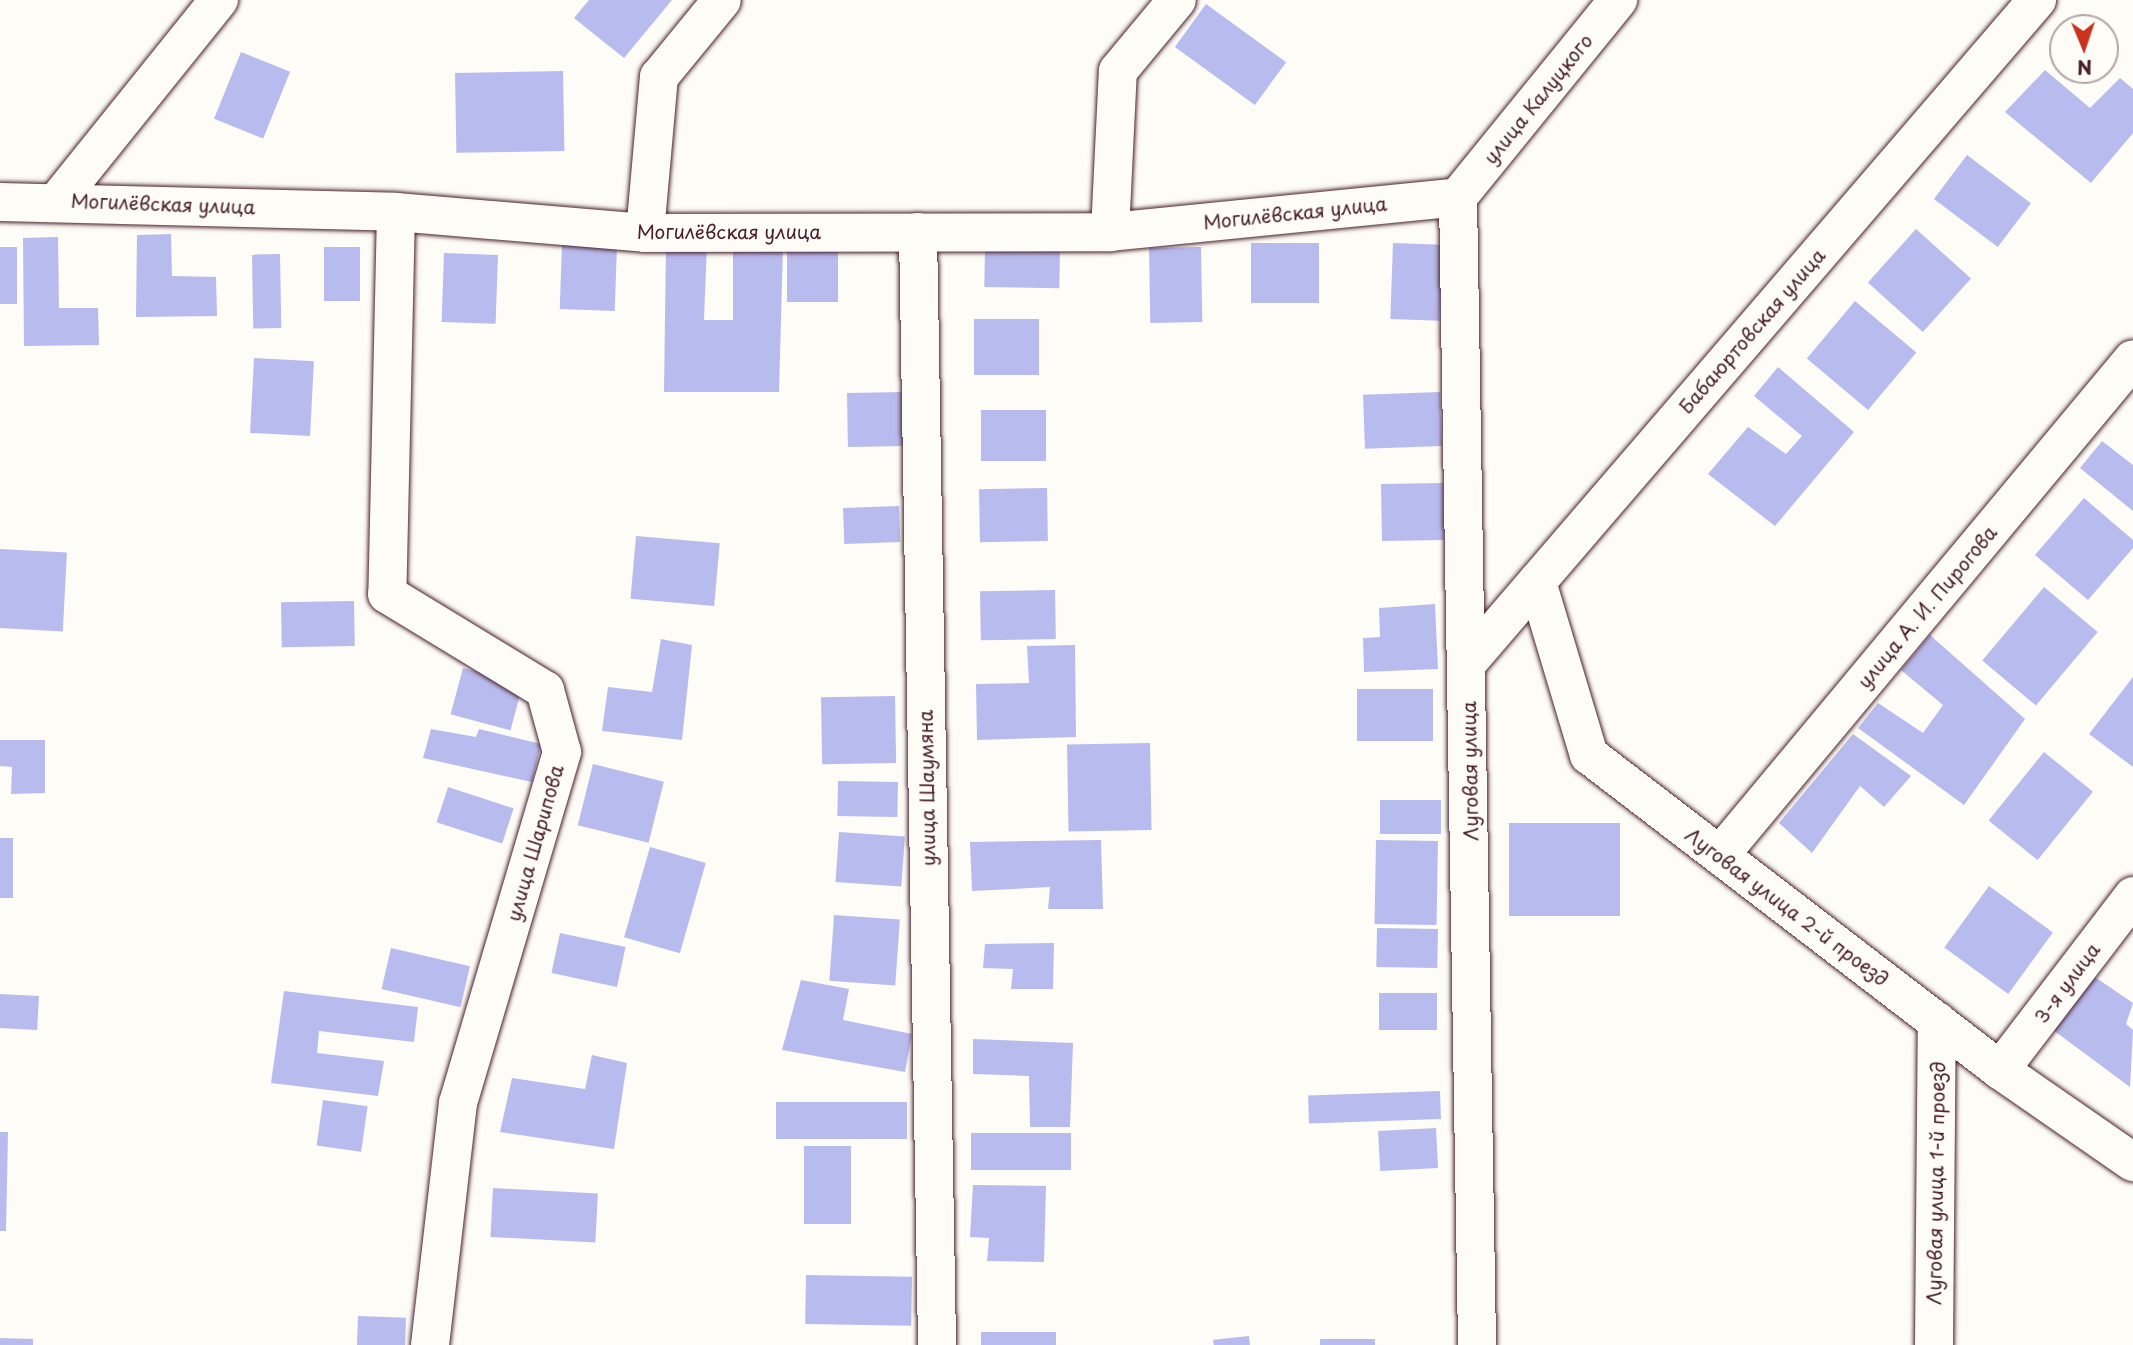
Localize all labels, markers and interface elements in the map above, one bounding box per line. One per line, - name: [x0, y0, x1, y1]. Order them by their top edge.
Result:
- north arrow: [2049, 14, 2119, 84]
- street label: улица Калуцкого: [1479, 29, 1597, 169]
- text: N: [2077, 54, 2093, 82]
- street label: Могилёвская улица: [70, 189, 256, 219]
- street label: Могилёвская улица: [1202, 192, 1388, 234]
- street label: Могилёвская улица: [636, 221, 822, 243]
- street label: Бабаюртовская улица: [1674, 244, 1830, 418]
- street label: улица А. И. Пирогова: [1852, 521, 2002, 693]
- street label: Луговая улица: [1457, 701, 1483, 841]
- street label: улица Шаумяна: [914, 710, 940, 866]
- street label: улица Шарипова: [502, 762, 568, 924]
- street label: Луговая улица 2-й проезд: [1680, 823, 1894, 991]
- street label: 3-я улица: [2029, 938, 2105, 1028]
- street label: Луговая улица 1-й проезд: [1922, 1060, 1950, 1306]

